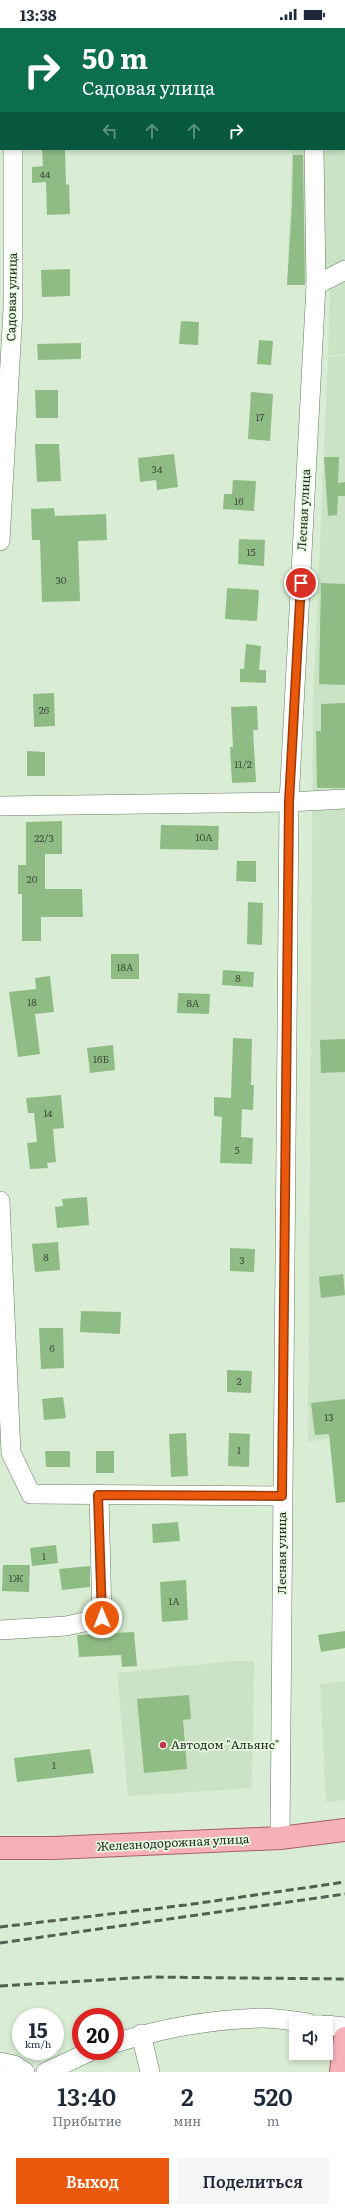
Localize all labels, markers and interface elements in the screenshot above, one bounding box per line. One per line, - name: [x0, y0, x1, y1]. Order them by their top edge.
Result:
- text: 13:38: [20, 3, 57, 26]
- text: 50 m: [82, 36, 148, 78]
- icon: right: [16, 44, 68, 96]
- text: Садовая улица: [82, 74, 215, 101]
- icon: left: [99, 120, 121, 142]
- icon: ahead: [141, 120, 163, 142]
- icon: ahead: [183, 120, 205, 142]
- icon: right: [225, 120, 247, 142]
- house number: 44: [39, 166, 51, 181]
- street label: Садовая улица: [1, 252, 21, 341]
- house number: 17: [256, 409, 264, 424]
- house number: 34: [152, 461, 163, 476]
- street label: Лесная улица: [292, 468, 314, 552]
- house number: 16: [234, 493, 244, 508]
- house number: 15: [246, 544, 256, 559]
- pin: [284, 566, 318, 600]
- house number: 30: [55, 572, 67, 587]
- icon: arrive: [290, 572, 312, 594]
- house number: 26: [39, 702, 50, 717]
- house number: 11/2: [234, 756, 252, 771]
- house number: 10А: [195, 829, 213, 844]
- house number: 22/3: [34, 830, 54, 845]
- house number: 20: [27, 871, 38, 886]
- house number: 18А: [117, 959, 134, 974]
- house number: 8: [235, 970, 241, 985]
- house number: 18: [27, 994, 37, 1009]
- house number: 8А: [187, 995, 200, 1010]
- house number: 16Б: [93, 1051, 109, 1066]
- house number: 14: [43, 1105, 53, 1120]
- house number: 5: [234, 1142, 240, 1157]
- house number: 8: [43, 1249, 49, 1264]
- house number: 3: [239, 1252, 245, 1267]
- house number: 6: [49, 1340, 55, 1355]
- house number: 2: [236, 1373, 242, 1388]
- house number: 13: [324, 1409, 334, 1424]
- house number: 1: [237, 1442, 241, 1457]
- street label: Лесная улица: [272, 1511, 290, 1594]
- house number: 1: [42, 1548, 46, 1563]
- house number: 1Ж: [9, 1570, 24, 1585]
- house number: 1А: [168, 1593, 180, 1608]
- position arrow: [81, 1597, 123, 1639]
- place label: Автодом "Альянс": [171, 1735, 279, 1753]
- marker: Автодом "Альянс": [158, 1740, 168, 1750]
- house number: 1: [52, 1757, 56, 1772]
- street label: Железнодорожная улица: [96, 1829, 250, 1855]
- speed limit sign: 20: [72, 2008, 124, 2060]
- text: 15: [28, 2014, 48, 2044]
- map controls: [289, 2016, 333, 2060]
- button: sound: [289, 2016, 333, 2060]
- text: km/h: [25, 2036, 51, 2051]
- text: 13:40: [57, 2078, 116, 2113]
- text: 2: [181, 2078, 194, 2113]
- text: 520: [253, 2078, 293, 2113]
- text: Прибытие: [52, 2111, 121, 2130]
- text: мин: [173, 2111, 201, 2130]
- text: m: [267, 2111, 279, 2130]
- button: Выход: [16, 2158, 169, 2204]
- button: Поделиться: [177, 2158, 329, 2204]

